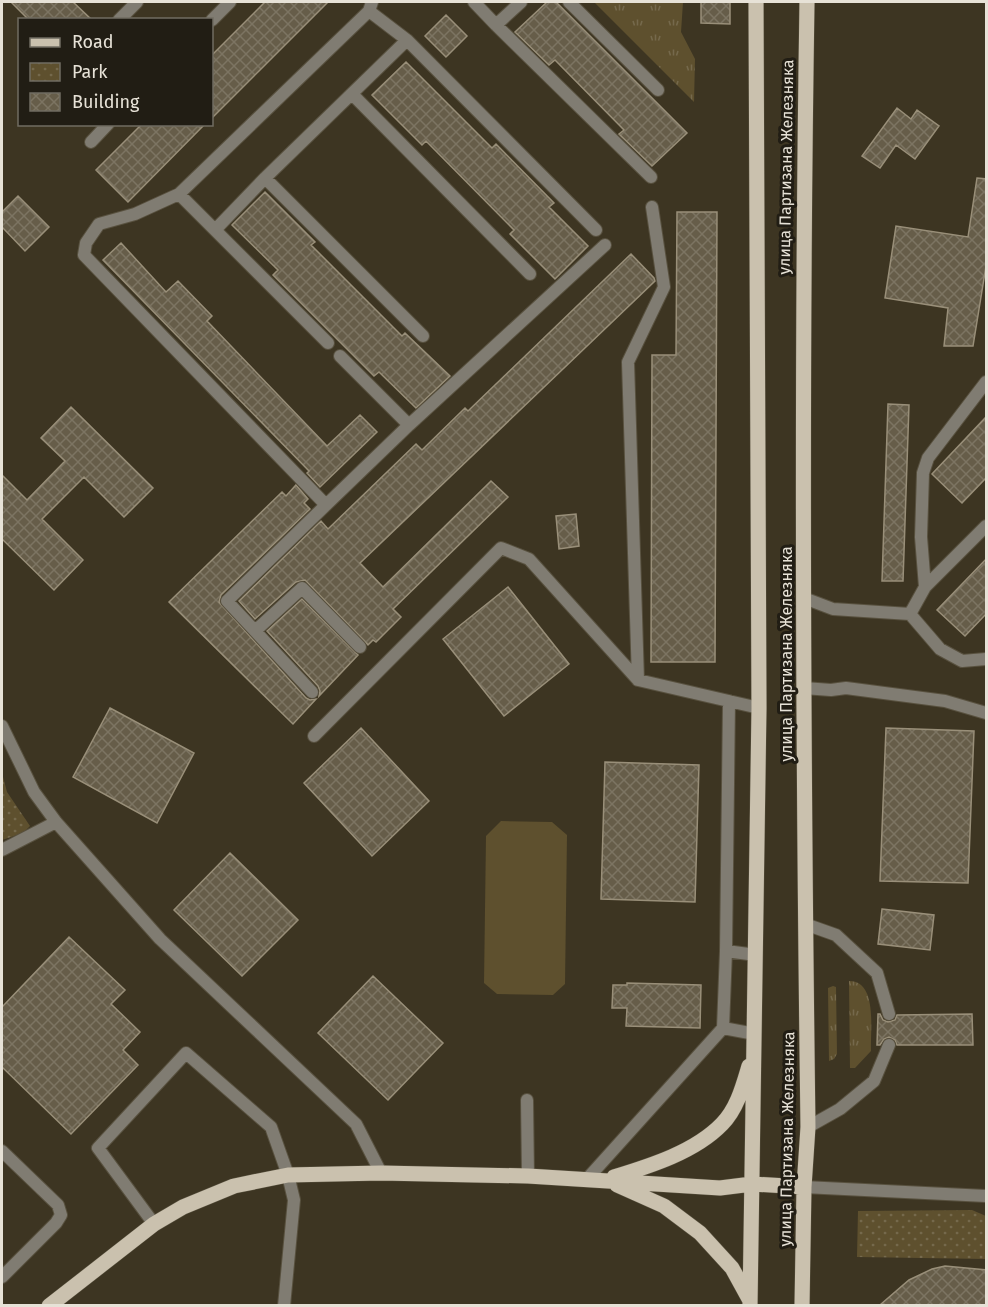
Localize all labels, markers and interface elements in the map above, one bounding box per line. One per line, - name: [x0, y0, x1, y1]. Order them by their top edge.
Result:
- legend: [18, 18, 213, 126]
- text: Road: [72, 31, 114, 53]
- street label: улица Партизана Железняка: [775, 59, 797, 275]
- text: Park: [72, 61, 108, 83]
- text: Building: [72, 91, 140, 113]
- street label: улица Партизана Железняка: [777, 546, 796, 762]
- street label: улица Партизана Железняка: [776, 1031, 798, 1247]

